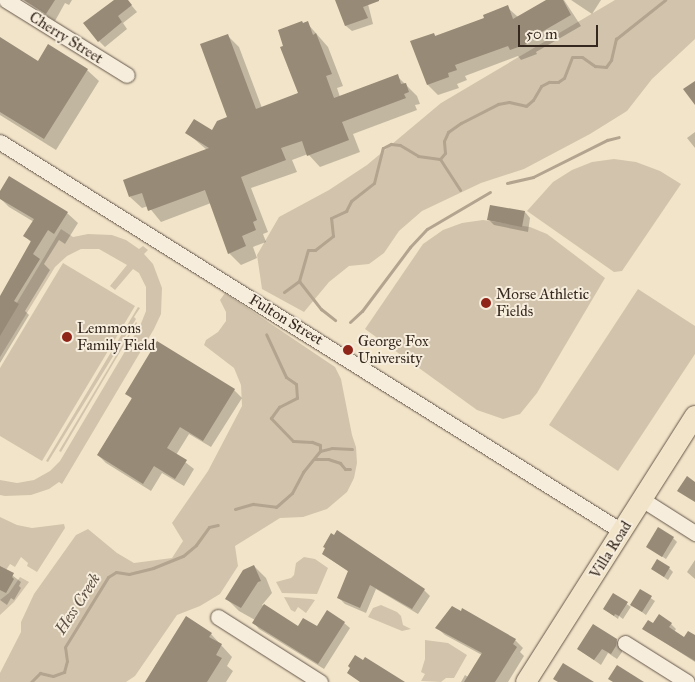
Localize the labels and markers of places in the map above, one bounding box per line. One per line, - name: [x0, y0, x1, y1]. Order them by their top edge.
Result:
- place label: Morse Athletic Fields: [496, 285, 589, 320]
- marker: Morse Athletic Fields: [480, 297, 492, 309]
- place label: Lemmons Family Field: [77, 319, 155, 354]
- marker: Lemmons Family Field: [61, 331, 73, 343]
- place label: George Fox University: [358, 332, 429, 367]
- marker: George Fox University: [342, 344, 354, 356]

